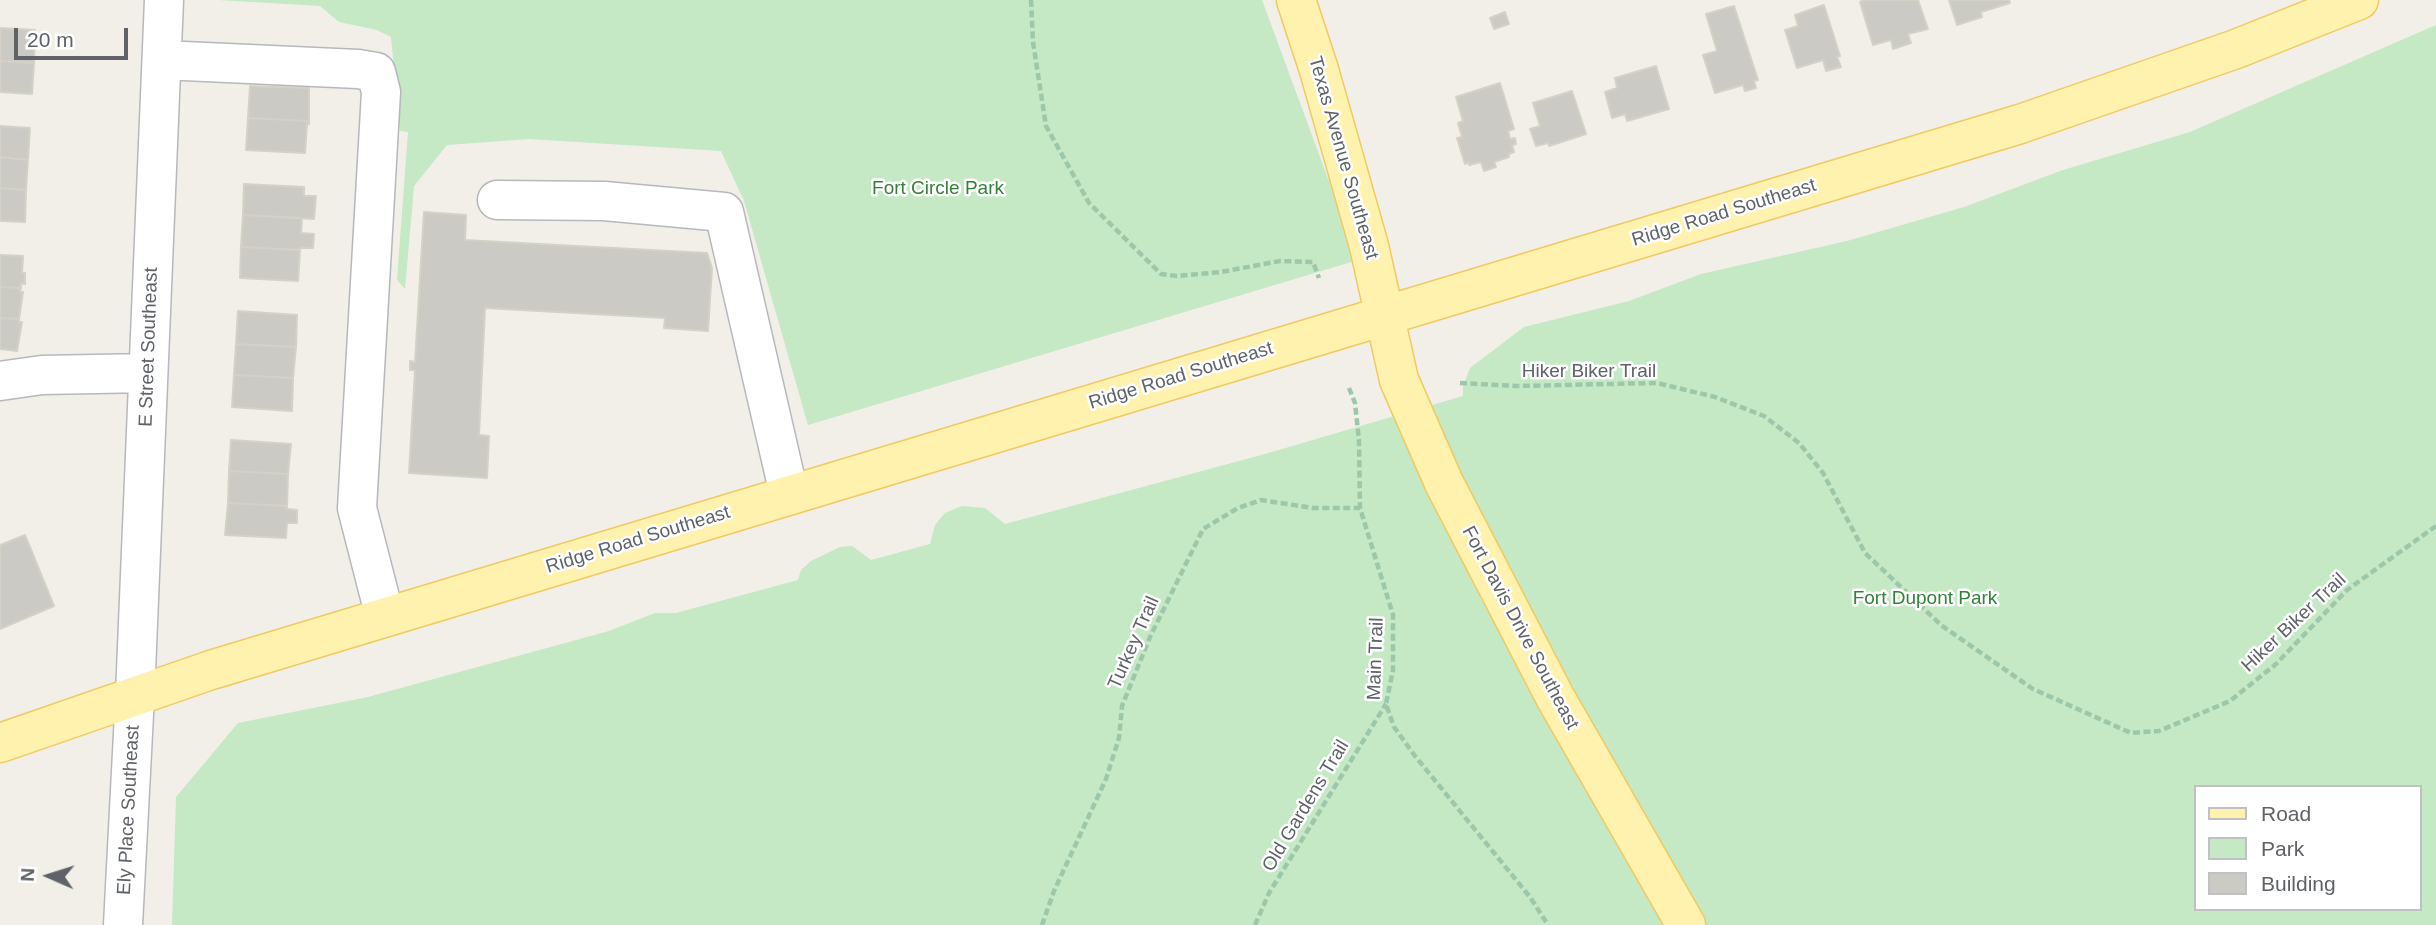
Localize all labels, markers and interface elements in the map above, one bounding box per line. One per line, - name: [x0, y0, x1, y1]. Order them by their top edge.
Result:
- scale bar: [18, 14, 131, 58]
- text: 20 m: [27, 28, 74, 51]
- street label: Texas Avenue Southeast: [1303, 54, 1383, 262]
- street label: Ridge Road Southeast: [1629, 174, 1819, 252]
- park label: Fort Circle Park: [872, 178, 1004, 200]
- street label: E Street Southeast: [135, 267, 163, 427]
- street label: Ridge Road Southeast: [1086, 337, 1276, 415]
- street label: Hiker Biker Trail: [1522, 361, 1656, 383]
- street label: Ridge Road Southeast: [543, 501, 733, 579]
- street label: Fort Davis Drive Southeast: [1457, 522, 1583, 734]
- street label: Hiker Biker Trail: [2237, 569, 2351, 677]
- park label: Fort Dupont Park: [1853, 588, 1997, 610]
- street label: Turkey Trail: [1103, 593, 1165, 693]
- street label: Main Trail: [1363, 617, 1389, 701]
- street label: Ely Place Southeast: [113, 724, 145, 896]
- street label: Old Gardens Trail: [1258, 736, 1354, 876]
- legend: [2194, 785, 2422, 911]
- text: Road: [2261, 802, 2311, 825]
- text: Park: [2261, 837, 2304, 860]
- north arrow: [14, 841, 84, 911]
- text: N: [17, 867, 38, 882]
- text: Building: [2261, 872, 2336, 895]

